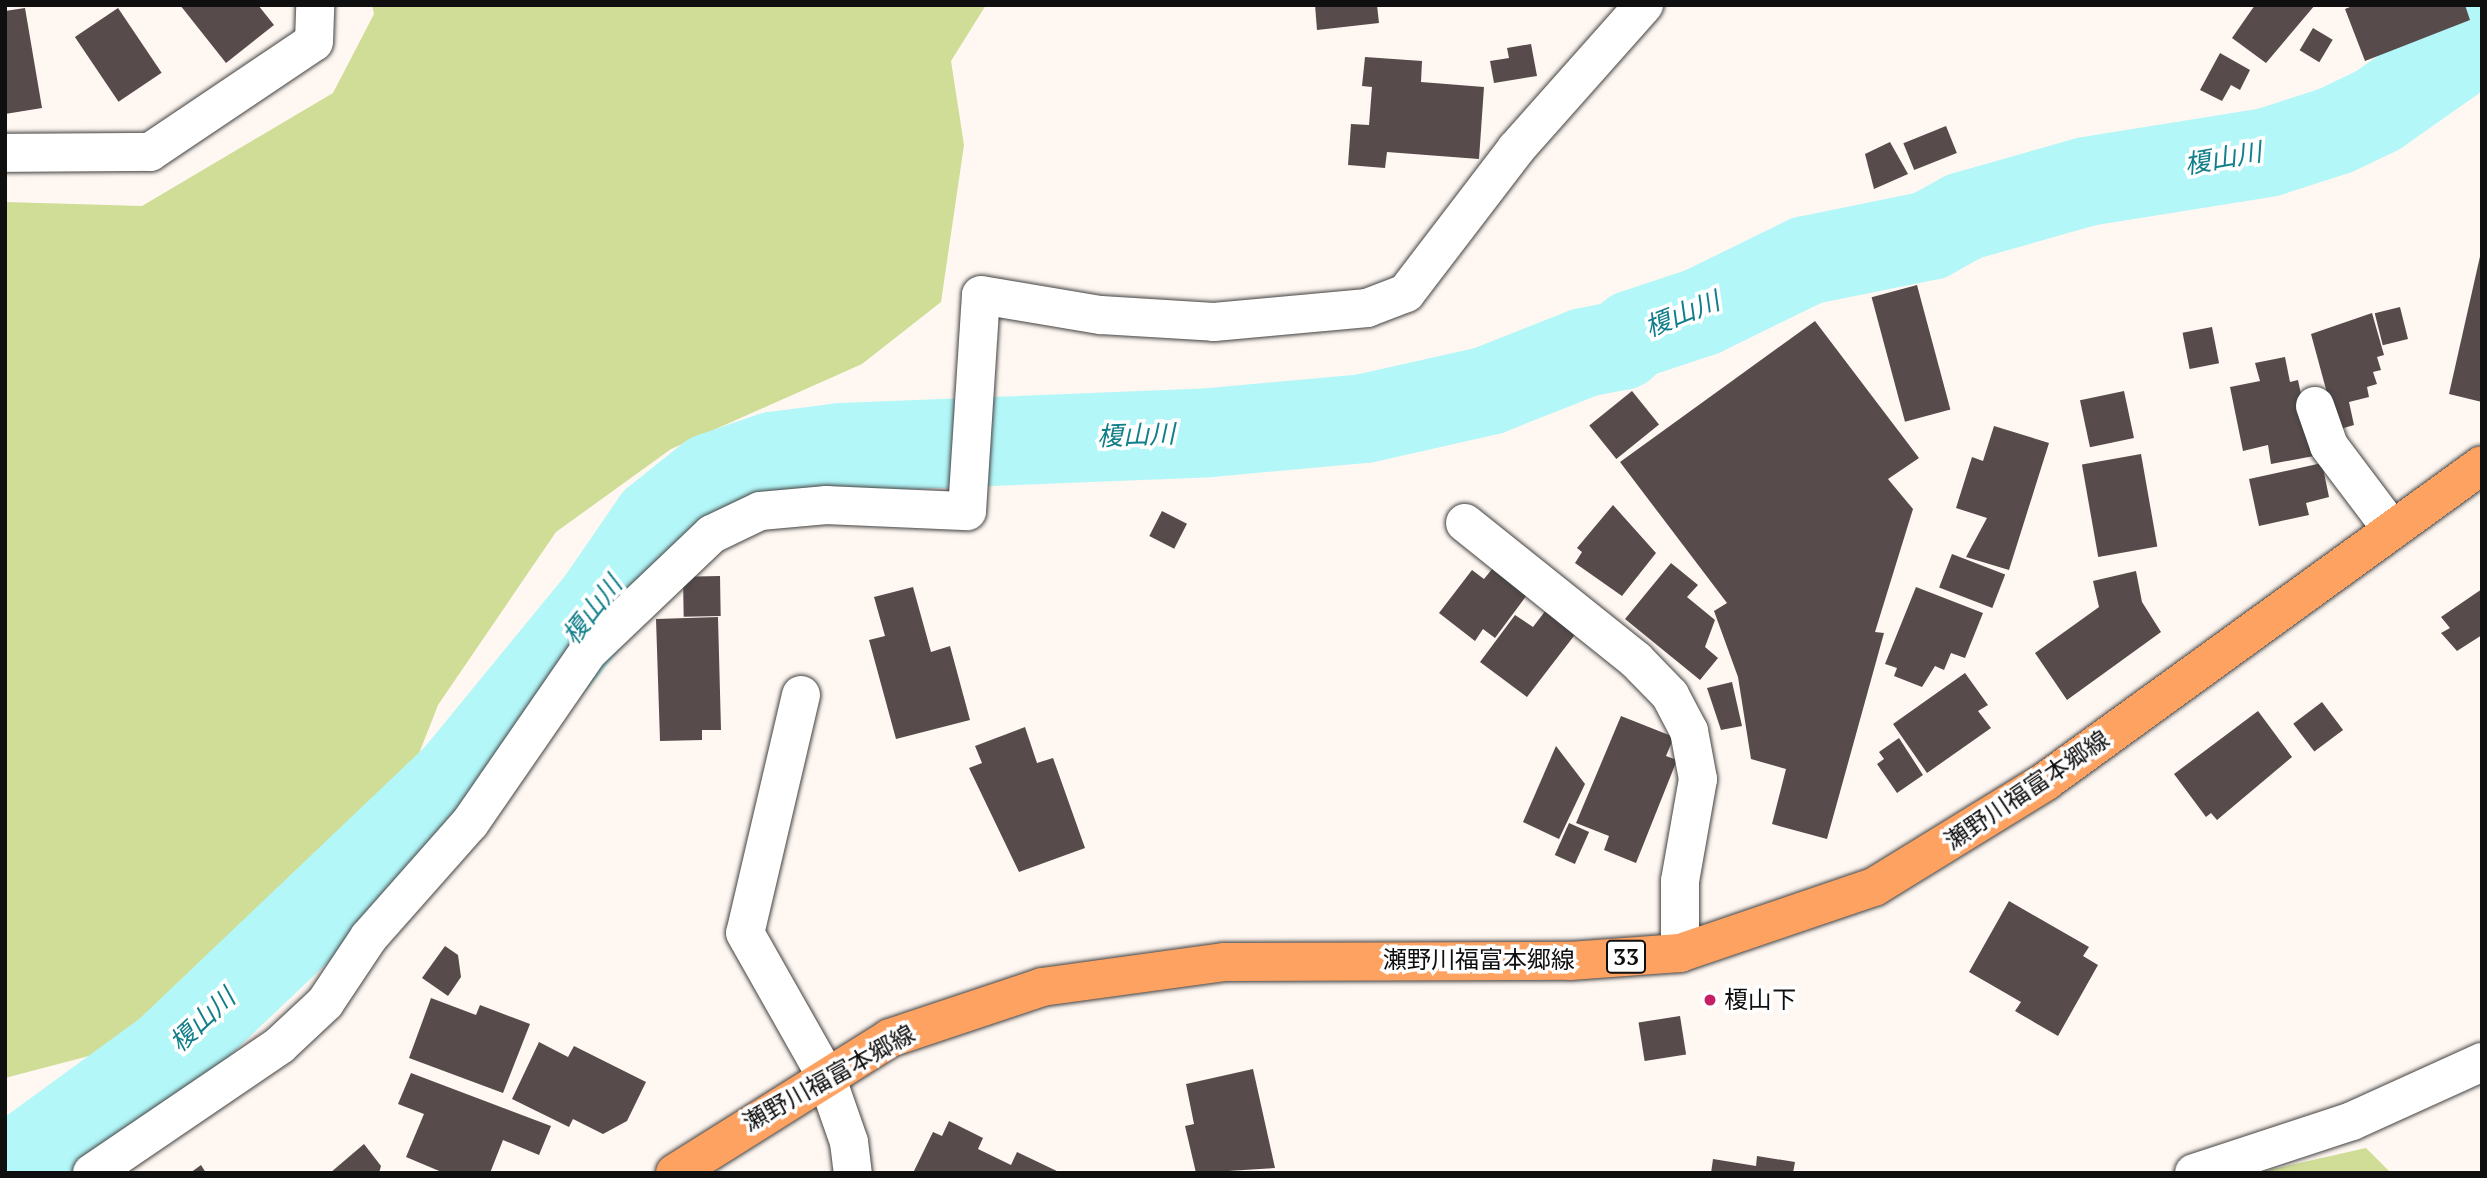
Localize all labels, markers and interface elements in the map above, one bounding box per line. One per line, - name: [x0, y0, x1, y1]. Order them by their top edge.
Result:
- water label: 榎山川: [2182, 136, 2264, 180]
- water label: 榎山川: [1640, 285, 1724, 343]
- water label: 榎山川: [1096, 418, 1176, 452]
- water label: 榎山川: [556, 570, 628, 650]
- street label: 瀬野川福富本郷線: [1939, 724, 2115, 856]
- road number: 33: [1605, 938, 1647, 976]
- street label: 瀬野川福富本郷線: [1383, 946, 1575, 974]
- water label: 榎山川: [163, 982, 241, 1058]
- place label: 榎山下: [1724, 986, 1796, 1014]
- marker: 榎山下: [1702, 992, 1718, 1008]
- street label: 瀬野川福富本郷線: [738, 1019, 920, 1137]

